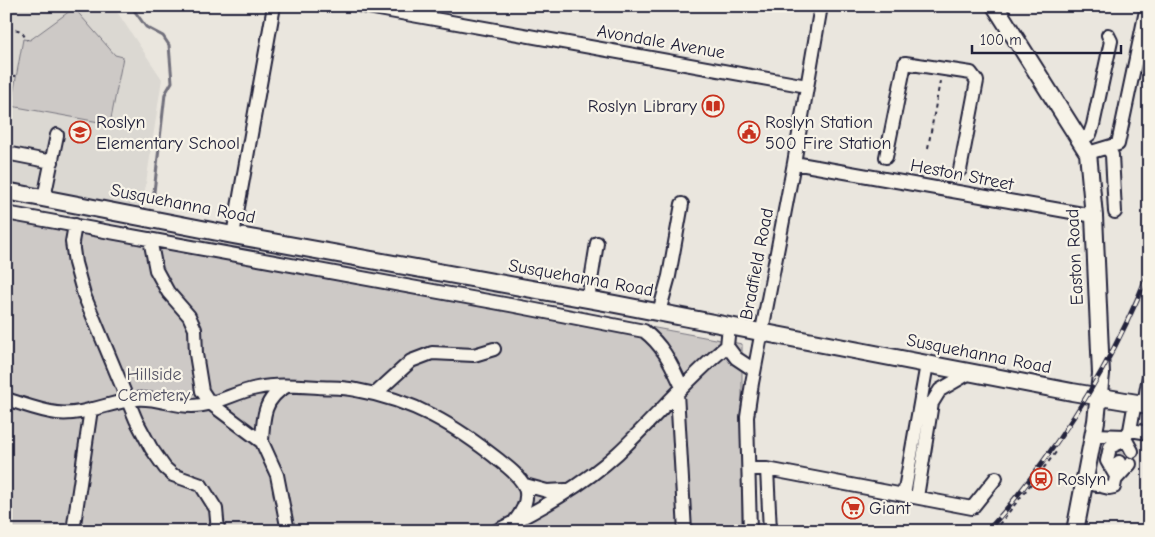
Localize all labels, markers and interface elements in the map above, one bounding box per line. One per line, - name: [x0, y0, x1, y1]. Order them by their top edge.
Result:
- street label: Avondale Avenue: [595, 20, 727, 64]
- scale bar: [972, 22, 1121, 54]
- text: 100 m: [980, 31, 1022, 49]
- library icon: Roslyn Library: [701, 94, 725, 118]
- place label: Roslyn Library: [588, 96, 698, 117]
- place label: Roslyn Elementary School: [96, 112, 240, 154]
- place label: Roslyn Station 500 Fire Station: [765, 112, 892, 154]
- school or university icon: Roslyn Elementary School: [68, 120, 92, 144]
- public building icon: Roslyn Station 500 Fire Station: [737, 120, 761, 144]
- street label: Heston Street: [909, 155, 1016, 195]
- street label: Susquehanna Road: [109, 180, 257, 228]
- street label: Bradfield Road: [736, 206, 778, 322]
- street label: Easton Road: [1062, 208, 1088, 306]
- street label: Susquehanna Road: [507, 255, 655, 301]
- street label: Susquehanna Road: [905, 330, 1053, 378]
- park label: Hillside Cemetery: [118, 364, 191, 406]
- station icon: Roslyn: [1029, 467, 1053, 491]
- place label: Roslyn: [1057, 469, 1106, 490]
- supermarket icon: Giant: [841, 496, 865, 520]
- place label: Giant: [869, 498, 911, 519]

